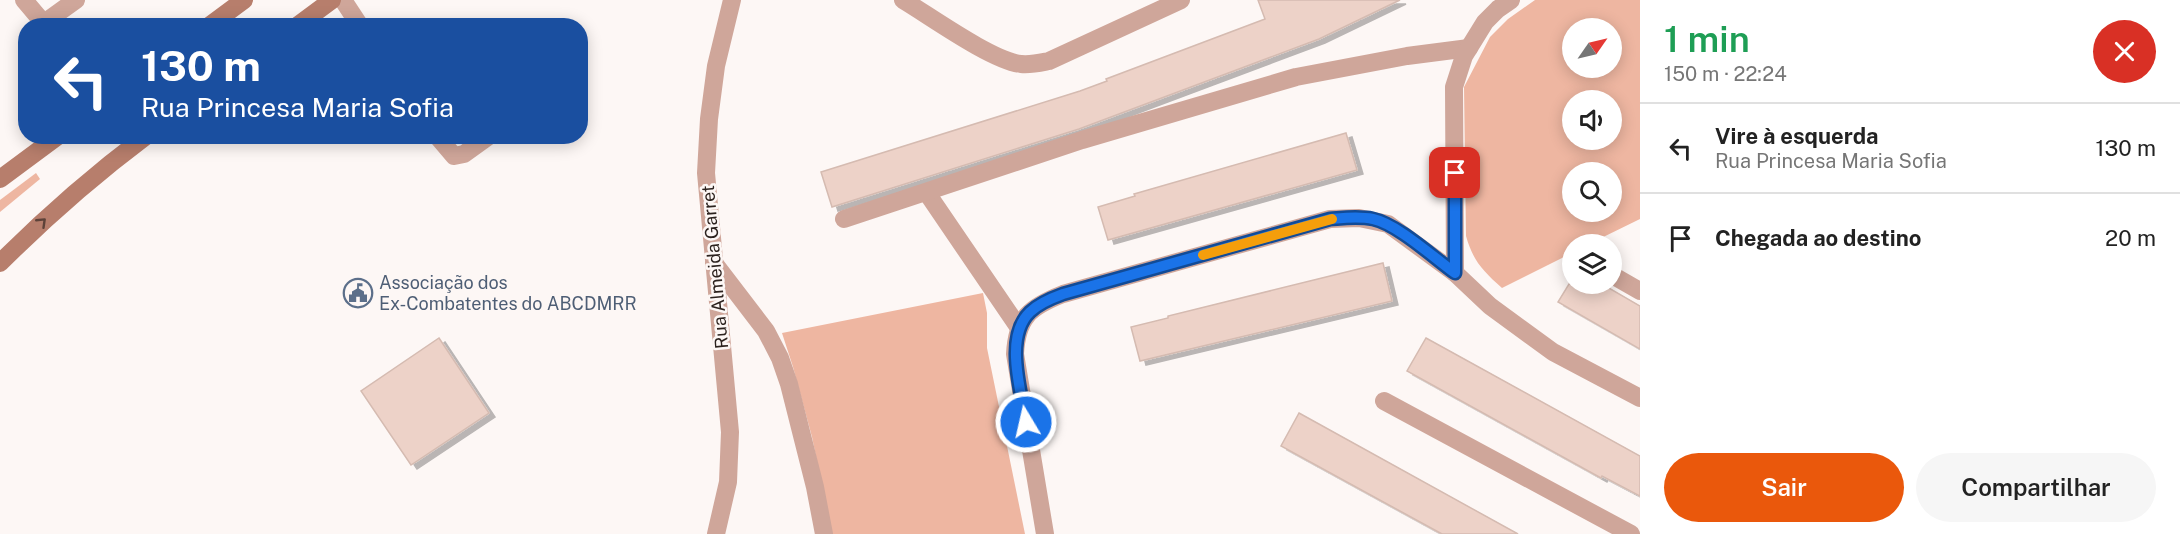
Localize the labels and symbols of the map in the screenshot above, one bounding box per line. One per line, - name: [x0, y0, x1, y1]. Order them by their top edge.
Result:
- north arrow: [1562, 18, 1622, 78]
- pin: [1429, 147, 1480, 198]
- street label: Rua Almeida Garret: [697, 184, 732, 350]
- one-way arrow: [36, 218, 46, 229]
- place label: Associação dos Ex-Combatentes do ABCDMRR: [379, 272, 637, 314]
- public building icon: Associação dos Ex-Combatentes do ABCDMRR: [342, 277, 374, 309]
- position arrow: [994, 390, 1058, 454]

